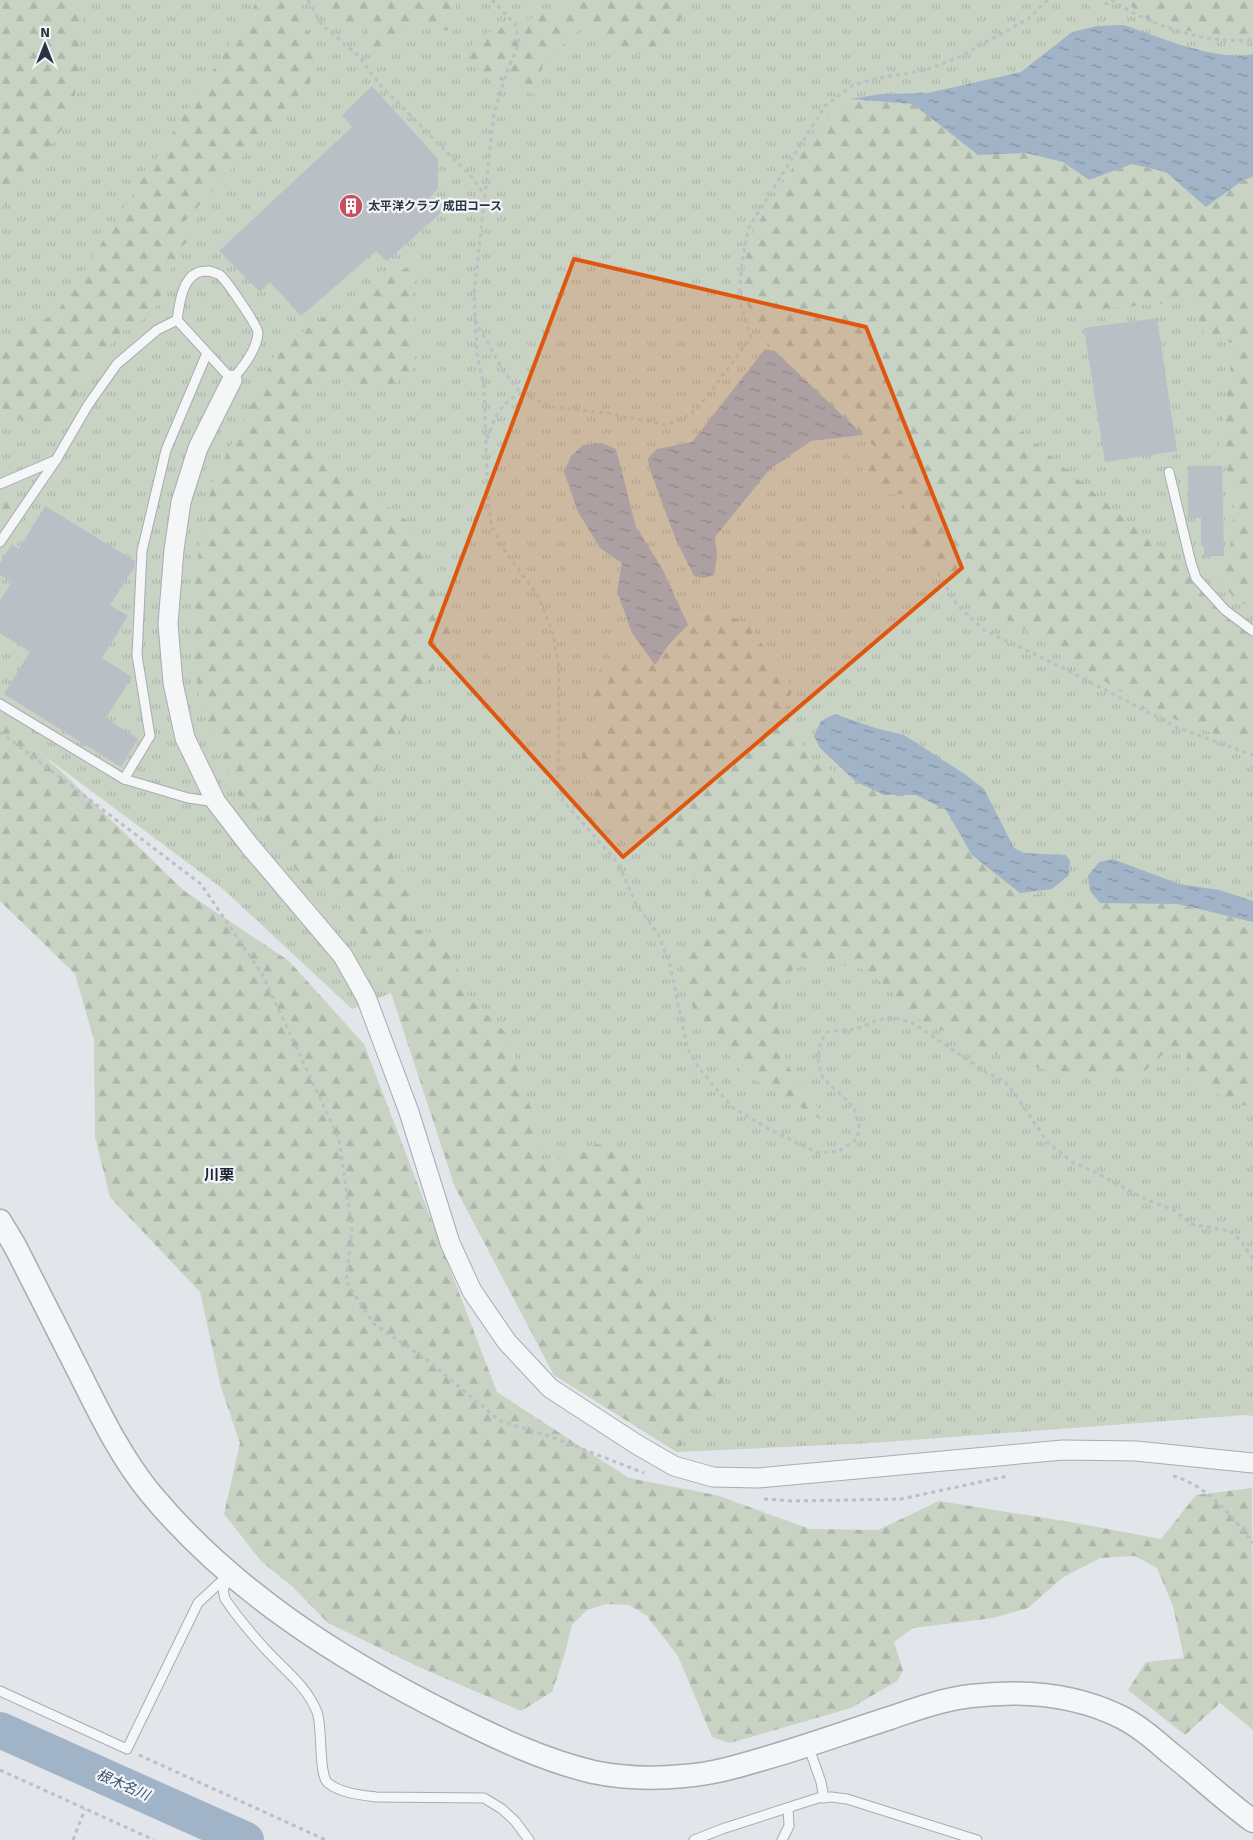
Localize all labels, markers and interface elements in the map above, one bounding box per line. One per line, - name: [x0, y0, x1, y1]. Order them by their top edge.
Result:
- north arrow: [20, 20, 70, 70]
- text: N: [40, 24, 50, 41]
- building icon: 太平洋クラブ 成田コース: [338, 193, 364, 219]
- place label: 太平洋クラブ 成田コース: [368, 199, 502, 214]
- district label: 川栗: [204, 1166, 234, 1184]
- water label: 根木名川: [94, 1766, 154, 1805]

